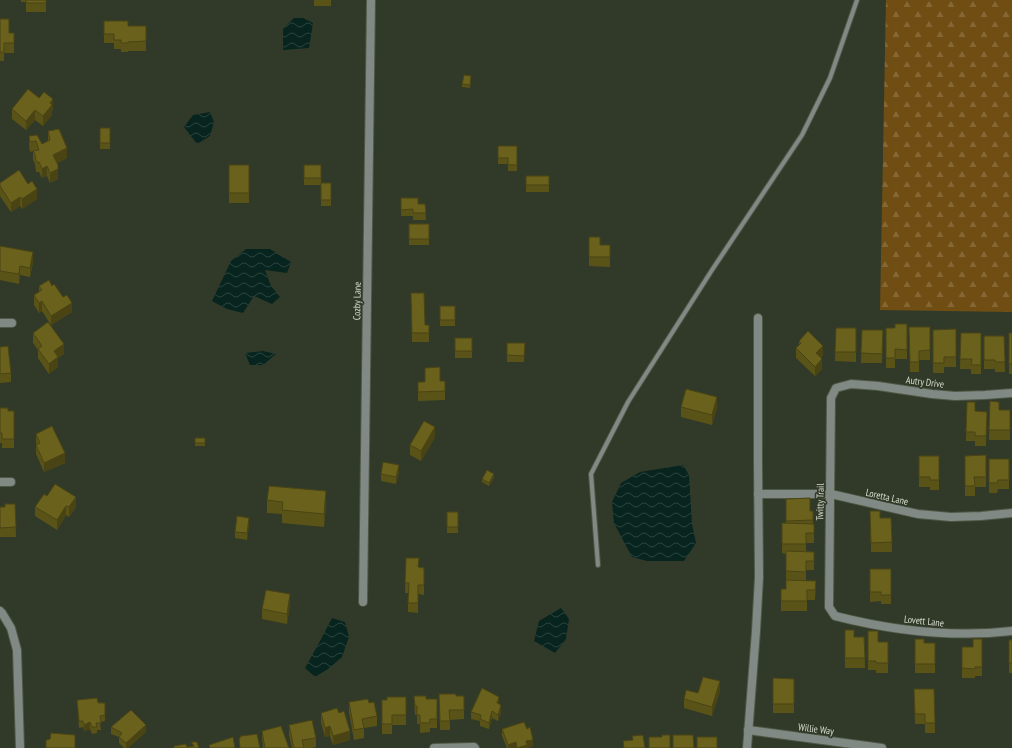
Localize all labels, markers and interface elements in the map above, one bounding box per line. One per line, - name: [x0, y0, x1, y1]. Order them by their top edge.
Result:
- street label: Cozby Lane: [350, 282, 364, 320]
- street label: Autry Drive: [905, 373, 945, 391]
- street label: Twitty Trail: [813, 483, 827, 521]
- street label: Loretta Lane: [865, 486, 909, 508]
- street label: Lovett Lane: [903, 612, 945, 630]
- street label: Willie Way: [797, 720, 835, 738]

